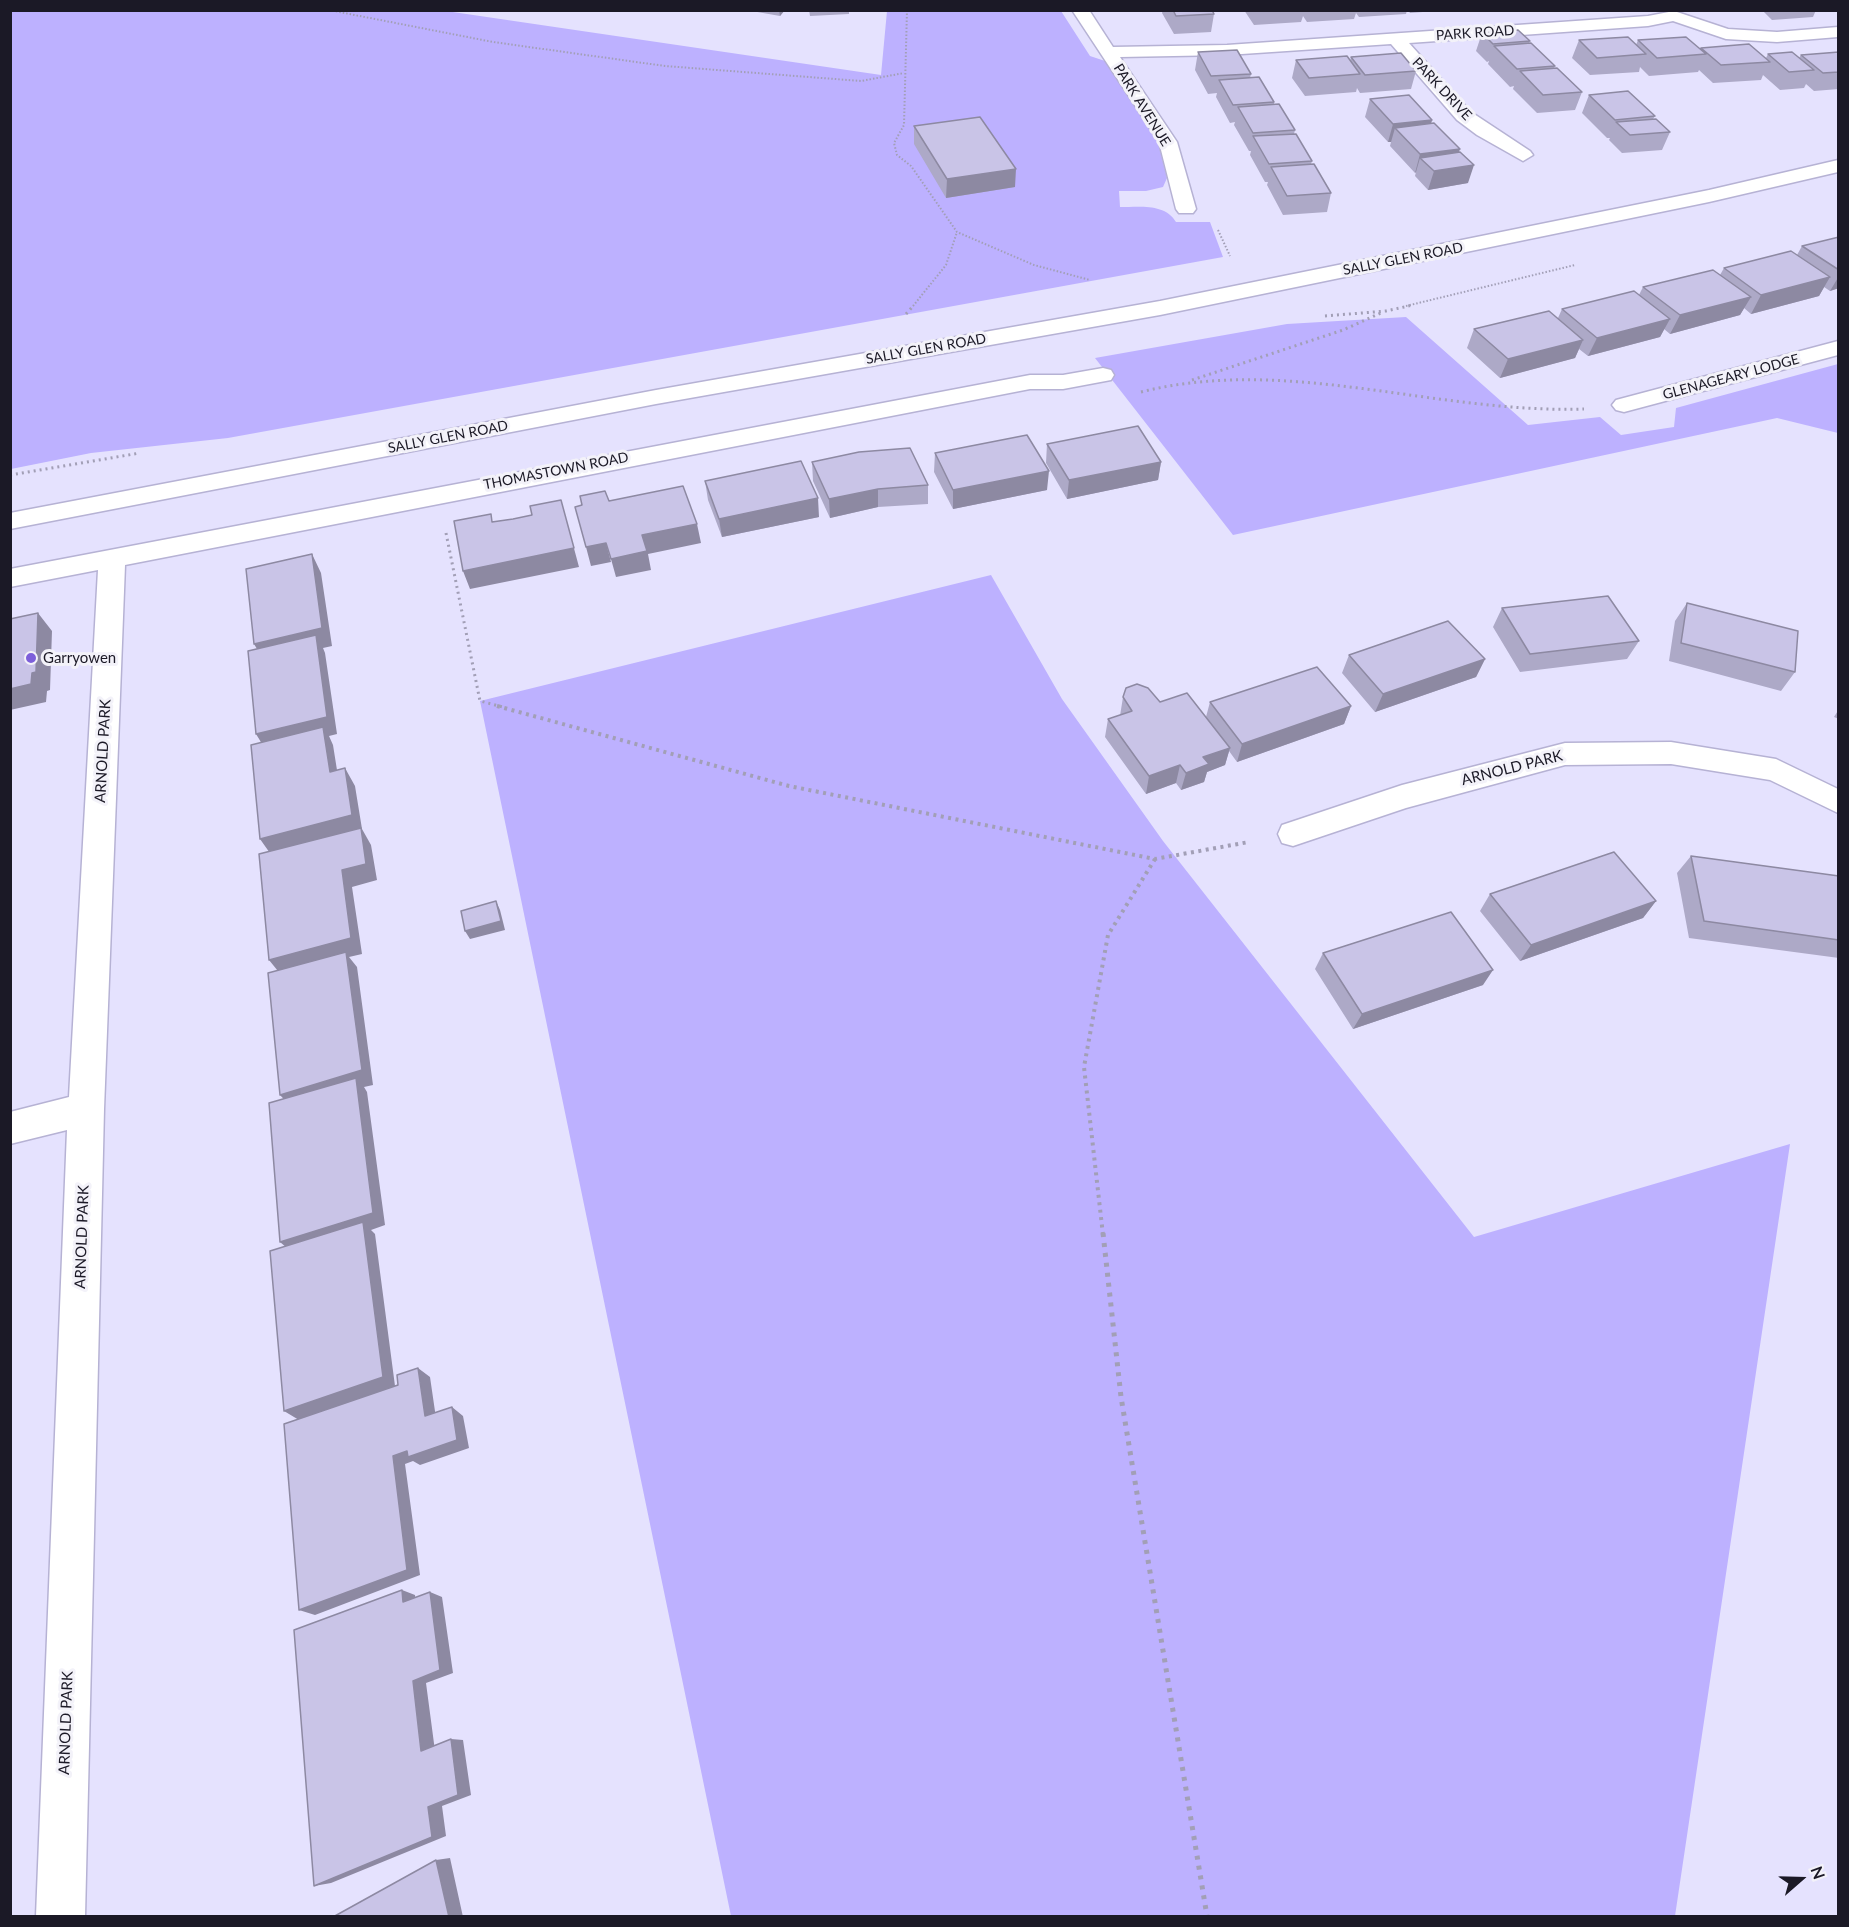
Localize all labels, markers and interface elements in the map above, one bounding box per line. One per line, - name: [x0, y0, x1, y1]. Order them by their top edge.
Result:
- street label: PARK ROAD: [1435, 22, 1515, 44]
- street label: PARK DRIVE: [1409, 54, 1475, 124]
- street label: PARK AVENUE: [1110, 61, 1174, 149]
- street label: SALLY GLEN ROAD: [1342, 239, 1464, 279]
- street label: SALLY GLEN ROAD: [865, 330, 987, 368]
- street label: GLENAGEARY LODGE: [1661, 351, 1801, 403]
- street label: SALLY GLEN ROAD: [387, 417, 509, 457]
- street label: THOMASTOWN ROAD: [482, 449, 630, 493]
- place label: Garryowen: [43, 649, 116, 667]
- marker: Garryowen: [24, 651, 38, 665]
- street label: ARNOLD PARK: [91, 699, 115, 803]
- street label: ARNOLD PARK: [1460, 747, 1564, 789]
- street label: ARNOLD PARK: [71, 1185, 93, 1289]
- street label: ARNOLD PARK: [55, 1671, 77, 1775]
- north arrow: [1771, 1849, 1831, 1909]
- text: N: [1807, 1864, 1829, 1882]

